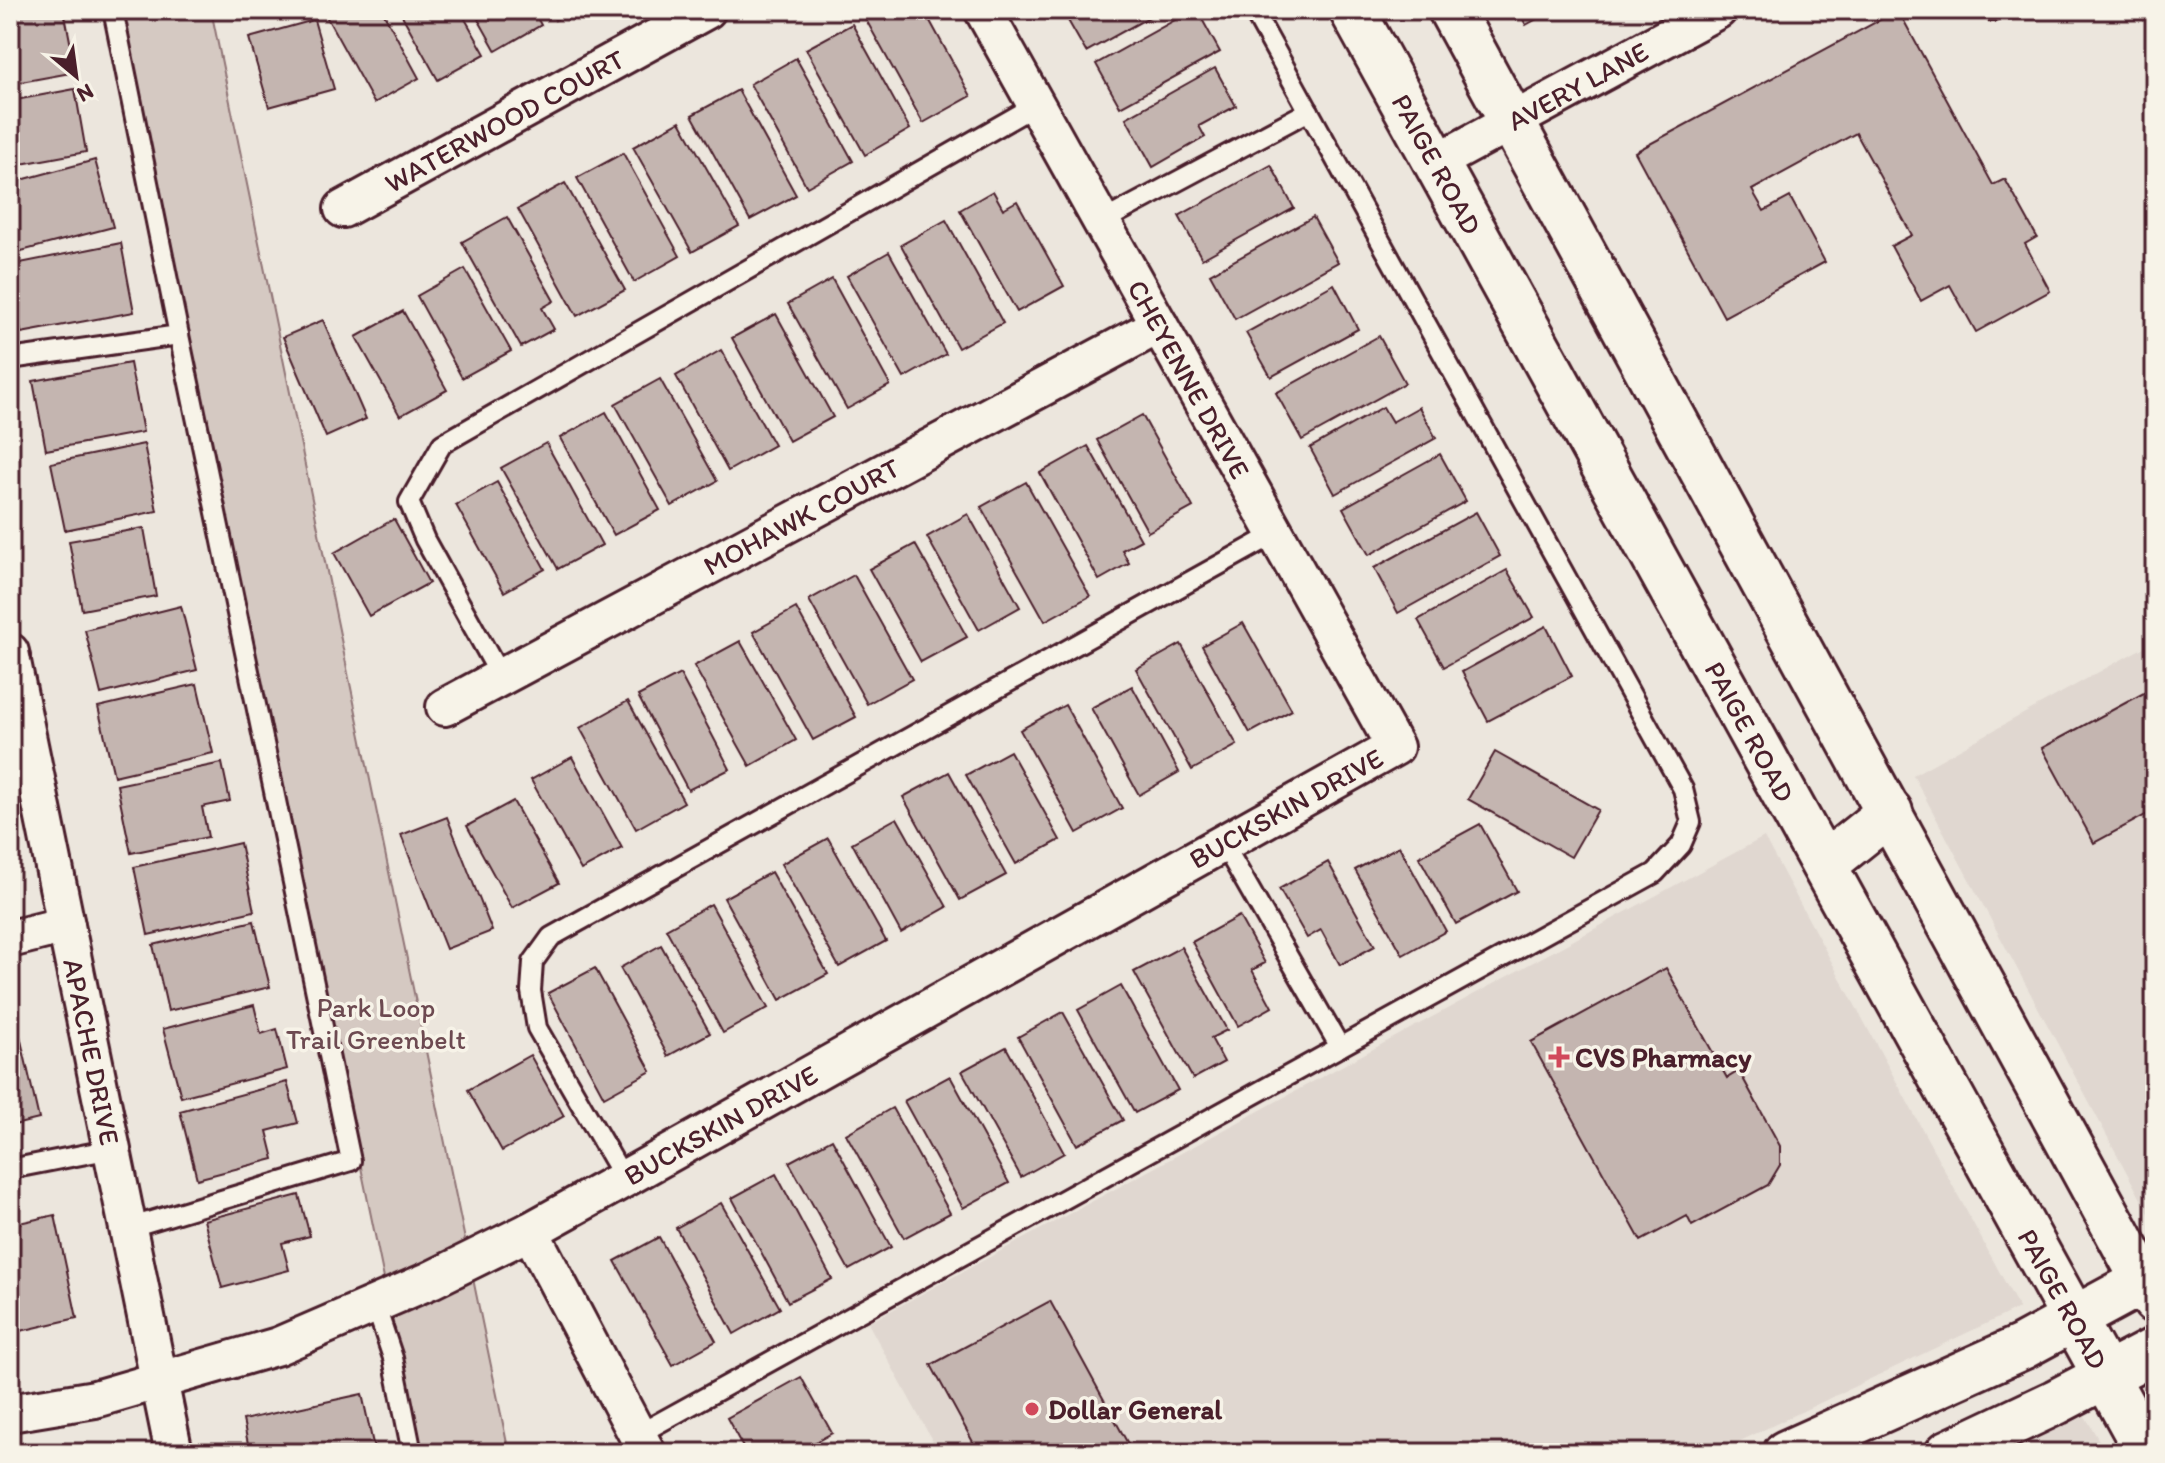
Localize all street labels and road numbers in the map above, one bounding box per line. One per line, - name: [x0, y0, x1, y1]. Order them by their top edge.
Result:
- street label: AVERY LANE: [1501, 34, 1654, 138]
- street label: WATERWOOD COURT: [379, 41, 631, 200]
- street label: PAIGE ROAD: [1385, 88, 1489, 240]
- street label: CHEYENNE DRIVE: [1120, 274, 1258, 484]
- street label: MOHAWK COURT: [697, 450, 905, 583]
- street label: PAIGE ROAD: [1698, 655, 1802, 808]
- street label: BUCKSKIN DRIVE: [1183, 740, 1389, 876]
- street label: APACHE DRIVE: [56, 955, 128, 1148]
- street label: BUCKSKIN DRIVE: [618, 1057, 824, 1193]
- street label: PAIGE ROAD: [2011, 1223, 2115, 1375]

